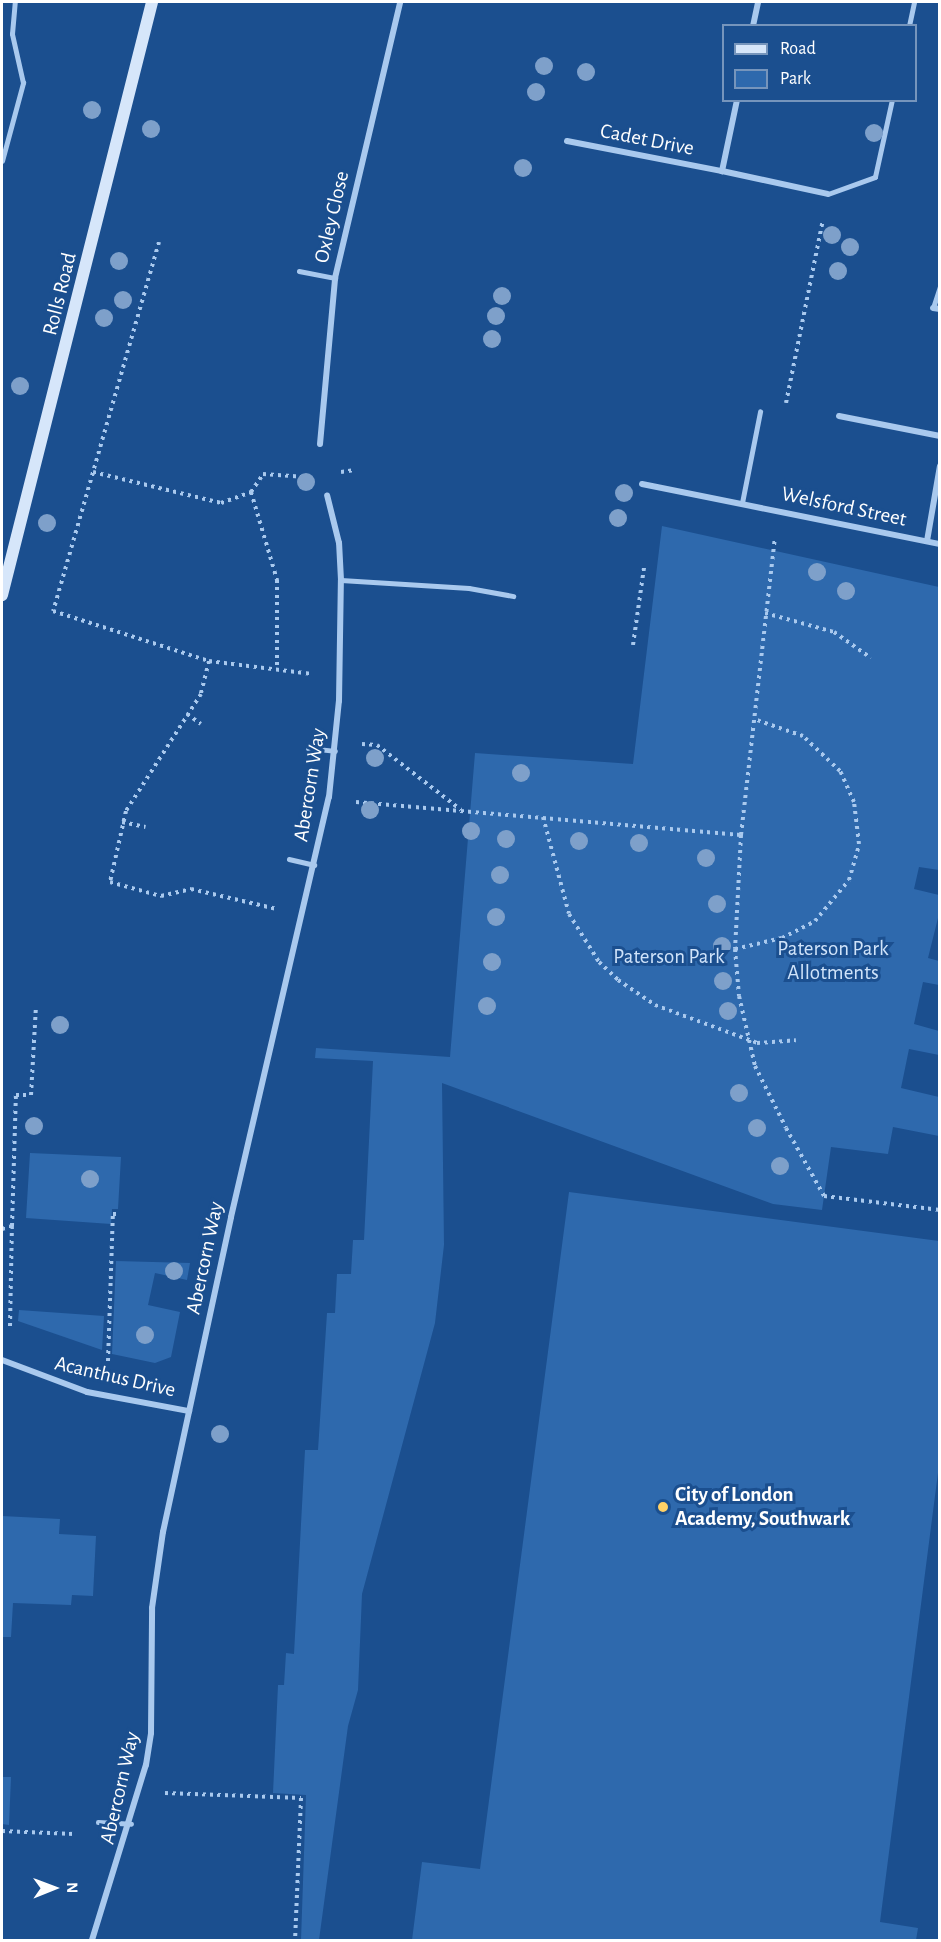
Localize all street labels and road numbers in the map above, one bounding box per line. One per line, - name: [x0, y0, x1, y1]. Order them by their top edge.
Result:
- street label: Cadet Drive: [598, 119, 696, 161]
- street label: Oxley Close: [309, 169, 355, 265]
- street label: Rolls Road: [38, 250, 82, 338]
- street label: Welsford Street: [779, 481, 909, 533]
- street label: Abercorn Way: [289, 726, 331, 844]
- street label: Abercorn Way: [181, 1199, 229, 1317]
- street label: Acanthus Drive: [52, 1351, 178, 1403]
- street label: Abercorn Way: [95, 1729, 145, 1847]

